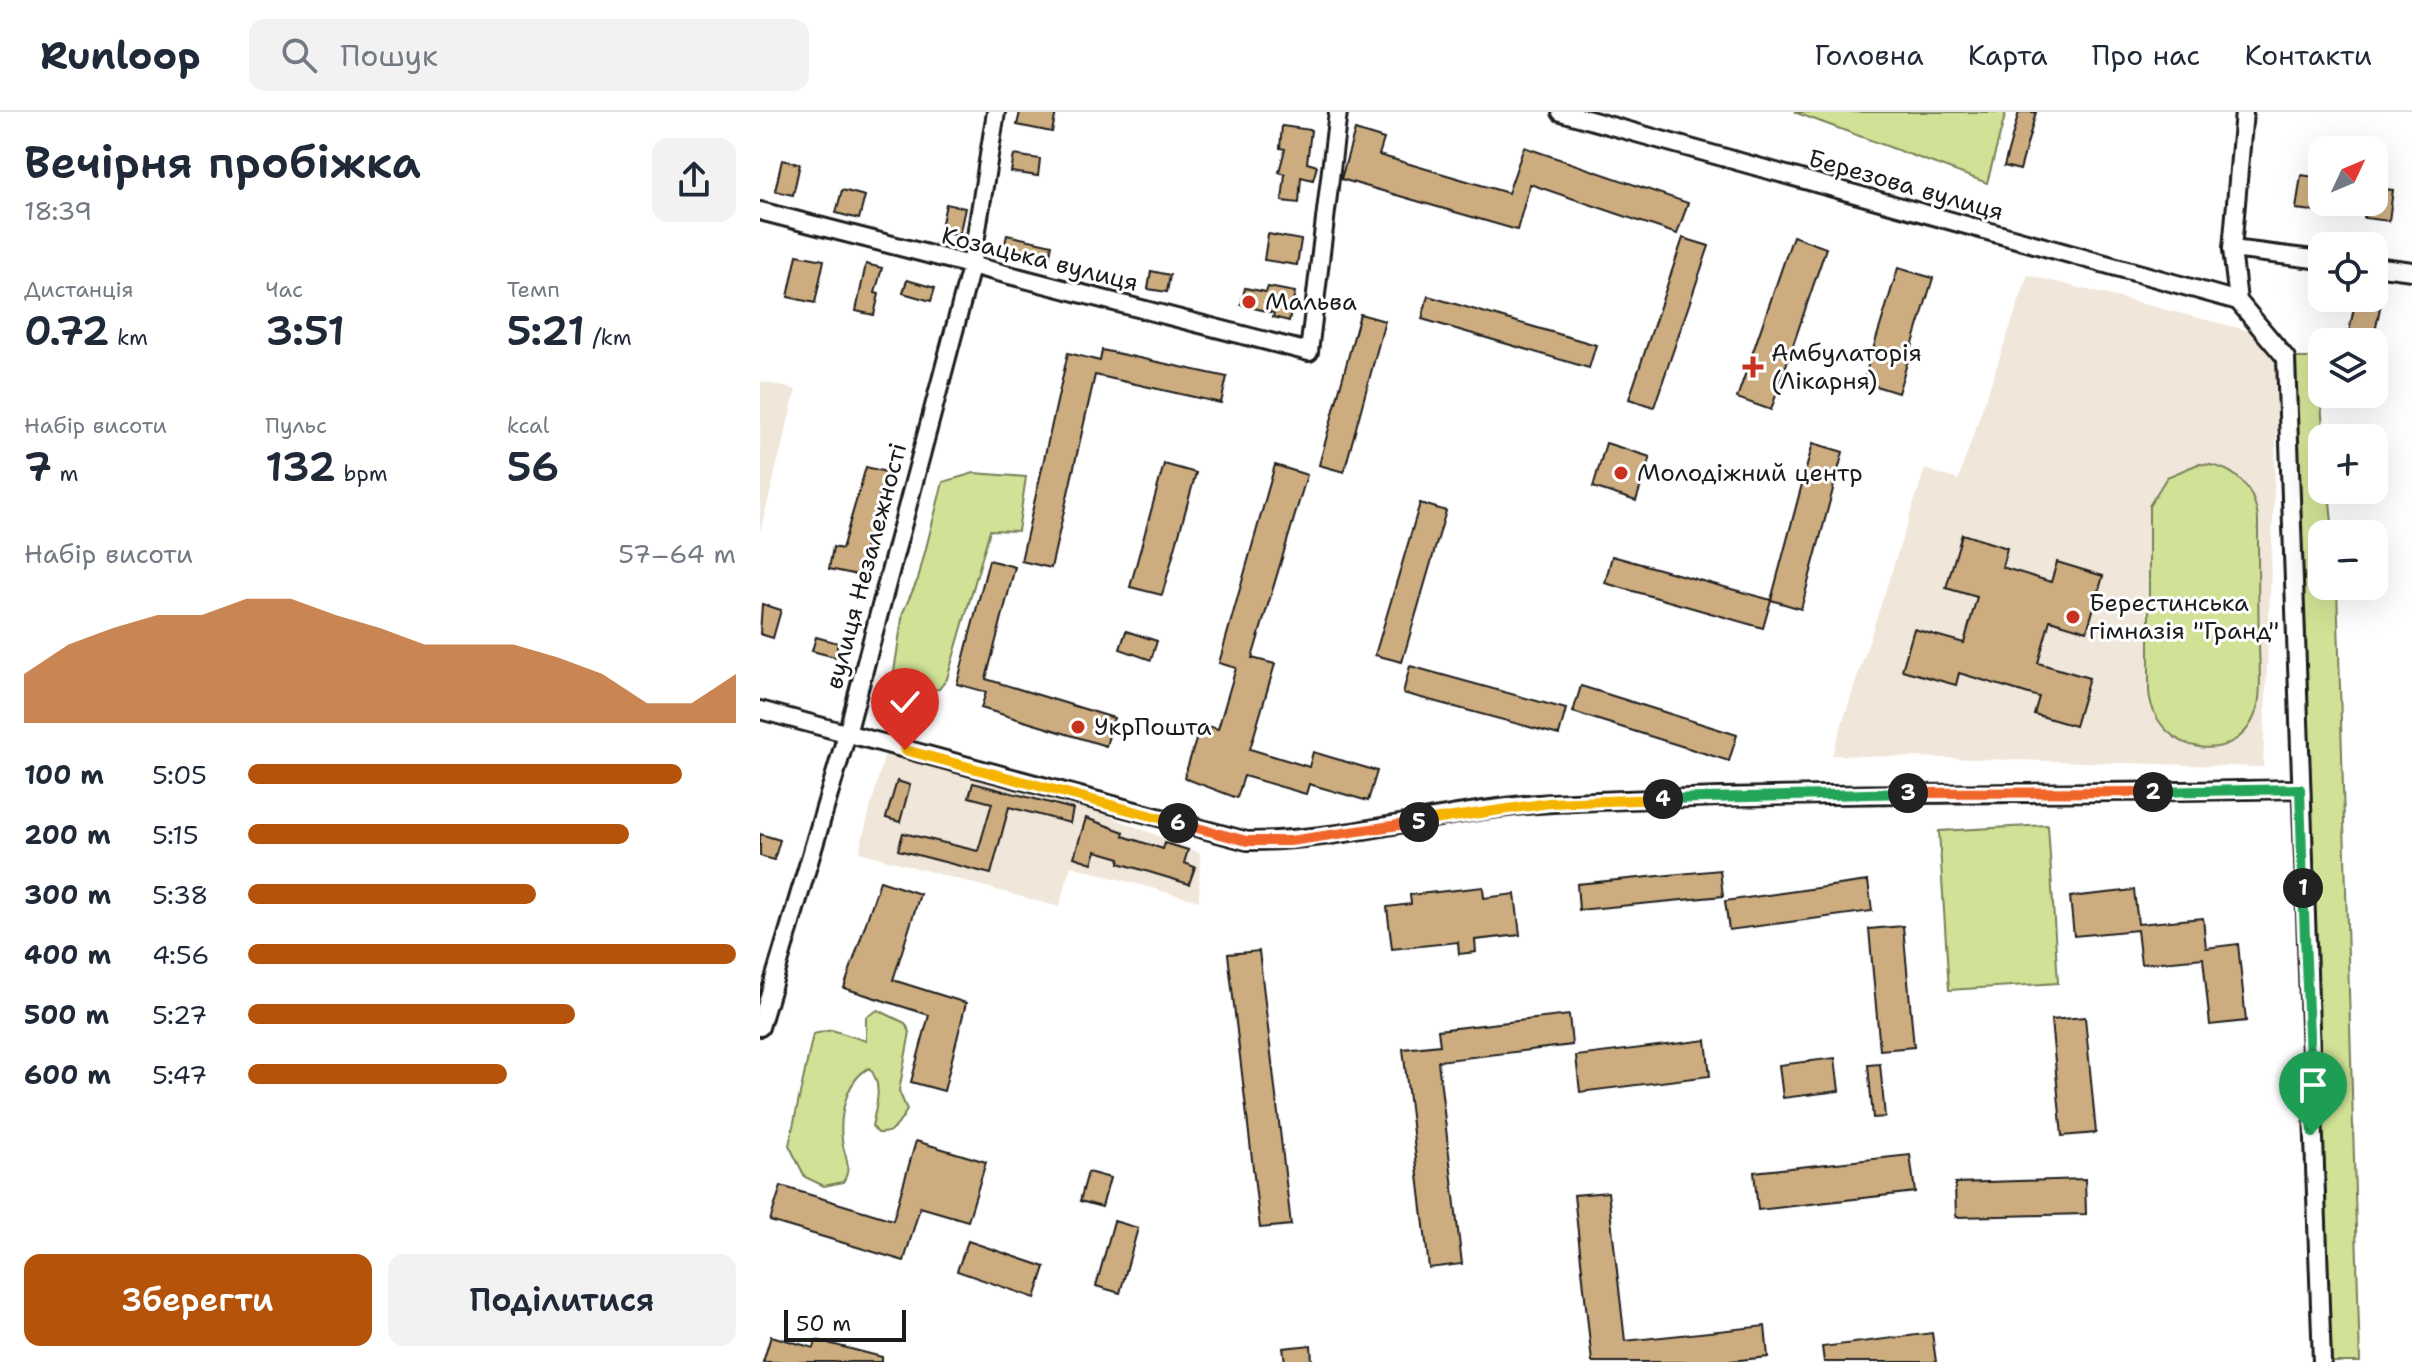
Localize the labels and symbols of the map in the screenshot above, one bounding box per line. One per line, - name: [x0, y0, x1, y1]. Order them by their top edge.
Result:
- north arrow: [2308, 136, 2388, 216]
- street label: Березова вулиця: [1805, 142, 2007, 228]
- street label: Козацька вулиця: [938, 219, 1142, 299]
- place label: Мальва: [1265, 286, 1357, 318]
- marker: Мальва: [1240, 293, 1258, 311]
- place label: Амбулаторія (Лікарня): [1771, 337, 1922, 397]
- marker: Амбулаторія (Лікарня): [1742, 356, 1764, 378]
- street label: вулиця Незалежності: [818, 440, 914, 692]
- place label: Молодіжний центр: [1637, 457, 1863, 489]
- marker: Молодіжний центр: [1612, 464, 1630, 482]
- place label: Берестинська гімназія "Гранд": [2089, 587, 2279, 647]
- marker: Берестинська гімназія "Гранд": [2064, 608, 2082, 626]
- pin: [871, 668, 939, 750]
- place label: УкрПошта: [1094, 711, 1211, 743]
- marker: УкрПошта: [1069, 718, 1087, 736]
- pin: 2: [2133, 772, 2173, 812]
- pin: 3: [1888, 773, 1928, 813]
- pin: 4: [1643, 779, 1683, 819]
- pin: 5: [1399, 802, 1439, 842]
- pin: 6: [1158, 803, 1198, 843]
- pin: 1: [2283, 868, 2323, 908]
- pin: [2279, 1051, 2347, 1133]
- scale bar: [784, 1306, 906, 1342]

